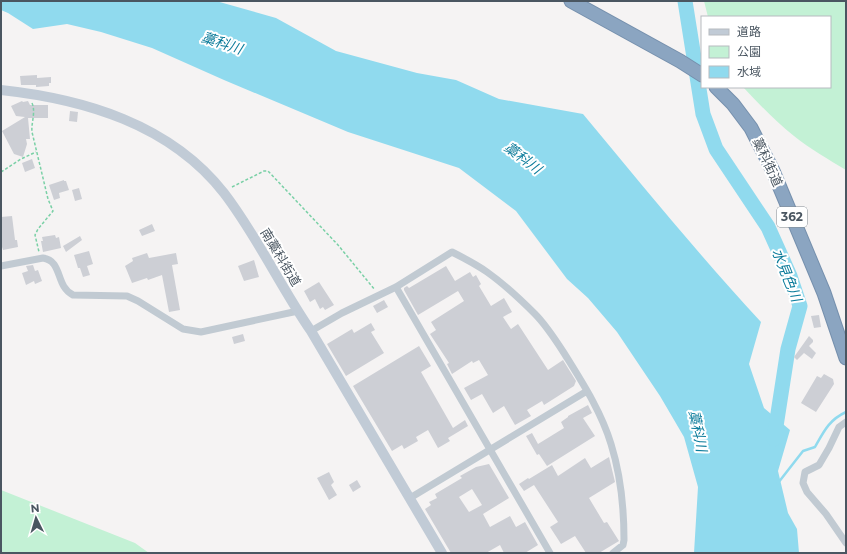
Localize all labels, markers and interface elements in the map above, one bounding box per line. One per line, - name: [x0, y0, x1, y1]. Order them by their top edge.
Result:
- legend: [701, 16, 831, 88]
- text: 道路: [737, 24, 761, 39]
- water label: 藁科川: [199, 28, 247, 59]
- text: 公園: [737, 44, 761, 59]
- text: 水域: [737, 64, 761, 79]
- street label: 藁科街道: [750, 135, 786, 189]
- water label: 藁科川: [501, 138, 547, 179]
- road number: 362: [777, 207, 807, 227]
- street label: 南藁科街道: [257, 225, 305, 289]
- water label: 水見色川: [768, 246, 807, 306]
- water label: 藁科川: [685, 409, 711, 455]
- north arrow: [16, 498, 56, 538]
- text: N: [30, 501, 40, 515]

